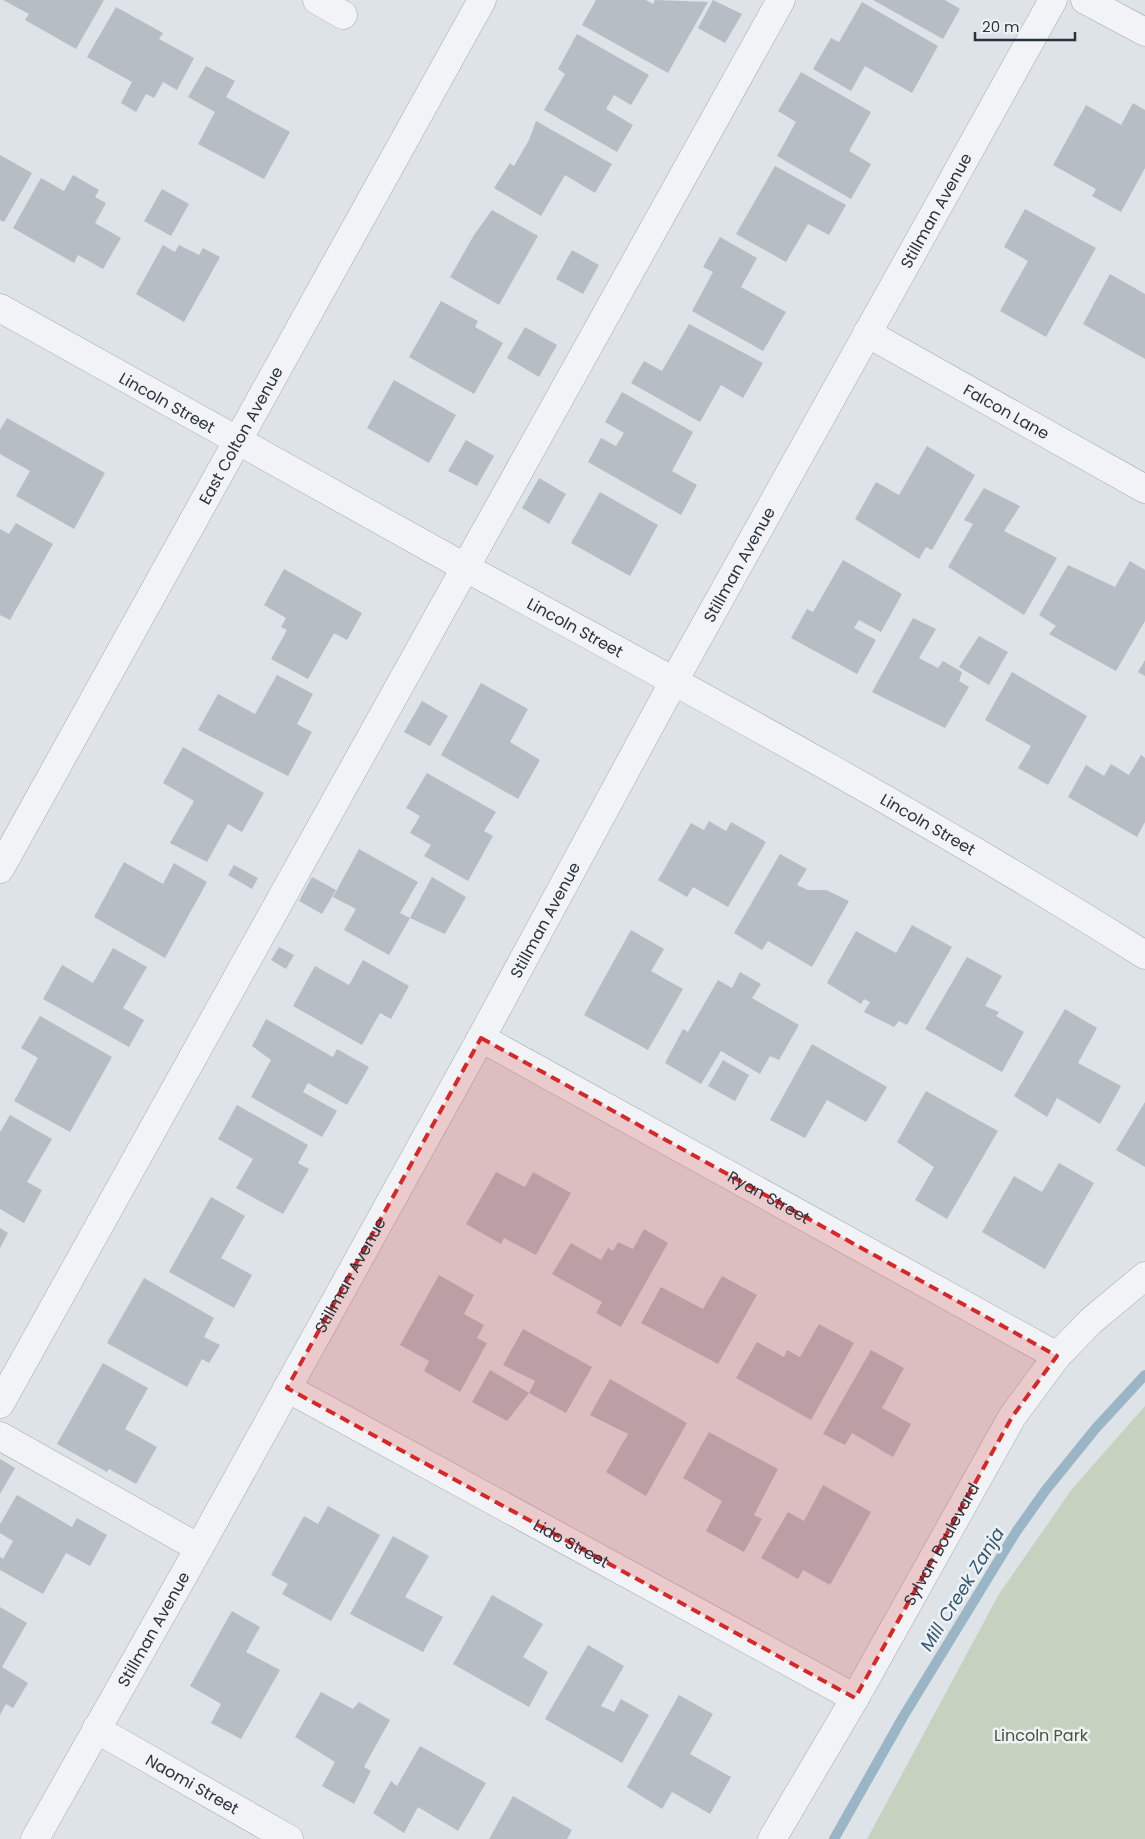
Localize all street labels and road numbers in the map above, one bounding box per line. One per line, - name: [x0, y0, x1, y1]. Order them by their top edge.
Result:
- street label: Stillman Avenue: [894, 149, 977, 273]
- street label: East Colton Avenue: [193, 362, 288, 509]
- street label: Lincoln Street: [115, 366, 219, 438]
- street label: Falcon Lane: [959, 378, 1054, 445]
- street label: Stillman Avenue: [697, 502, 780, 626]
- street label: Lincoln Street: [523, 592, 628, 663]
- street label: Lincoln Street: [876, 788, 980, 861]
- street label: Stillman Avenue: [504, 858, 586, 982]
- street label: Ryan Street: [724, 1165, 815, 1229]
- street label: Stillman Avenue: [309, 1213, 391, 1337]
- street label: Sylvan Boulevard: [897, 1478, 985, 1610]
- street label: Lido Street: [529, 1513, 614, 1573]
- street label: Stillman Avenue: [112, 1567, 195, 1691]
- street label: Naomi Street: [142, 1748, 243, 1820]

